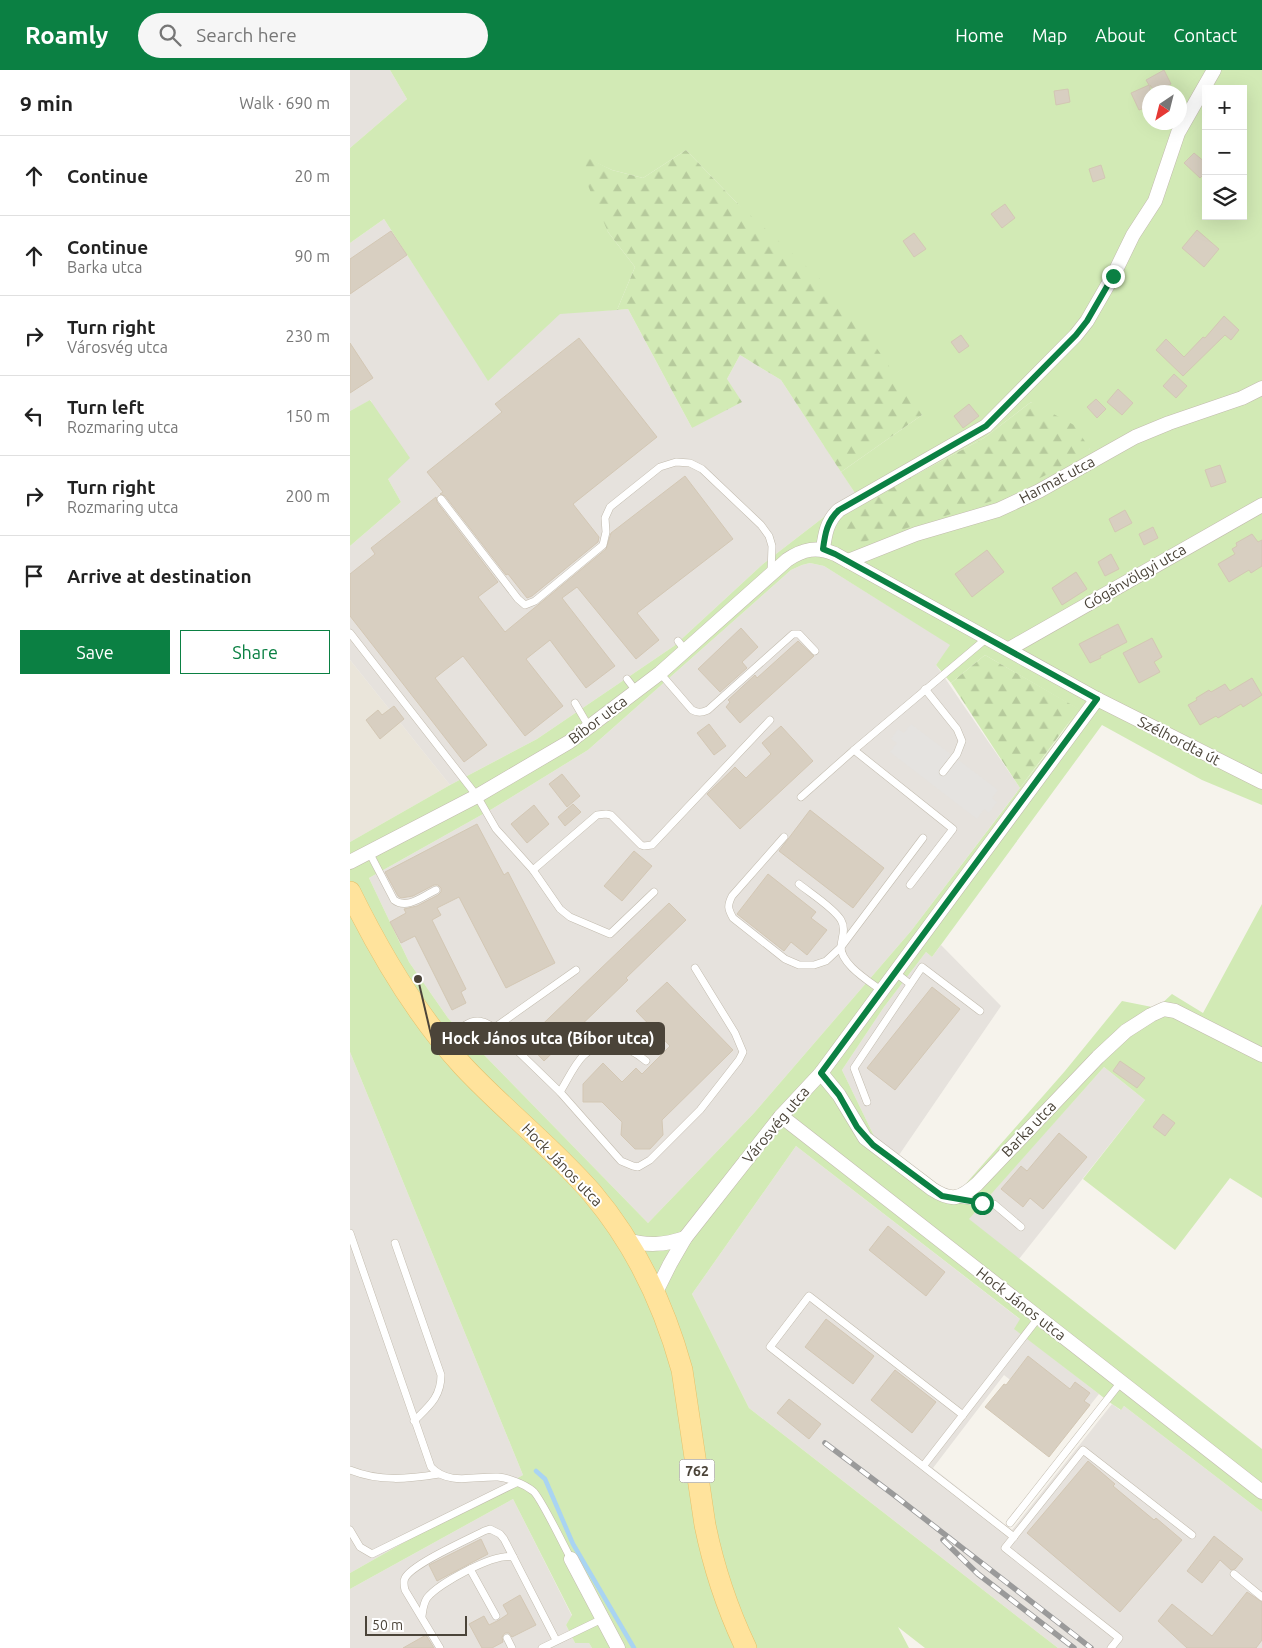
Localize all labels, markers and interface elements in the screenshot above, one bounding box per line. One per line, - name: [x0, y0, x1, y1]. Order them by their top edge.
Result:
- search box: [138, 13, 488, 58]
- icon: search: [156, 21, 184, 49]
- text: Roamly: [25, 22, 108, 49]
- text: Search here: [196, 24, 297, 46]
- text: Home: [955, 25, 1004, 45]
- text: Map: [1032, 25, 1067, 45]
- text: About: [1095, 25, 1145, 45]
- text: Contact: [1173, 25, 1237, 45]
- north arrow: [1142, 85, 1187, 130]
- map controls: [1202, 85, 1247, 220]
- button: +: [1202, 85, 1247, 130]
- text: 9 min: [20, 91, 73, 115]
- text: Walk · 690 m: [239, 94, 330, 112]
- button: −: [1202, 130, 1247, 175]
- icon: ahead: [20, 162, 48, 190]
- text: Continue: [67, 165, 148, 187]
- text: 20 m: [294, 167, 330, 185]
- button: layers: [1202, 175, 1247, 220]
- text: Continue: [67, 236, 148, 258]
- icon: ahead: [20, 242, 48, 270]
- text: 90 m: [294, 247, 330, 265]
- text: Barka utca: [67, 258, 142, 276]
- route end: [1102, 265, 1125, 288]
- text: Turn right: [67, 316, 155, 338]
- icon: right: [20, 322, 48, 350]
- text: 230 m: [285, 327, 330, 345]
- text: Városvég utca: [67, 338, 168, 356]
- text: Turn left: [67, 396, 145, 418]
- icon: left: [20, 402, 48, 430]
- text: 150 m: [285, 407, 330, 425]
- text: Rozmaring utca: [67, 418, 179, 436]
- street label: Harmat utca: [1016, 453, 1097, 507]
- text: Turn right: [67, 476, 155, 498]
- icon: right: [20, 482, 48, 510]
- text: 200 m: [285, 487, 330, 505]
- text: Rozmaring utca: [67, 498, 179, 516]
- street label: Gógánvölgyi utca: [1080, 540, 1189, 613]
- icon: arrive: [20, 562, 48, 590]
- text: Arrive at destination: [67, 565, 252, 587]
- button: Save: [20, 630, 170, 674]
- button: Share: [180, 630, 330, 674]
- street label: Bíbor utca: [565, 692, 630, 747]
- street label: Szélhordta út: [1135, 713, 1223, 769]
- callout: Hock János utca (Bíbor utca): [432, 1023, 664, 1054]
- text: Hock János utca (Bíbor utca): [442, 1029, 654, 1048]
- street label: Városvég utca: [739, 1083, 813, 1166]
- street label: Barka utca: [998, 1097, 1059, 1160]
- street label: Hock János utca: [519, 1120, 606, 1210]
- route start: [971, 1192, 994, 1215]
- street label: Hock János utca: [973, 1263, 1069, 1344]
- road number: 762: [680, 1460, 714, 1482]
- scale bar: [365, 1613, 468, 1636]
- text: 50 m: [372, 1617, 403, 1633]

